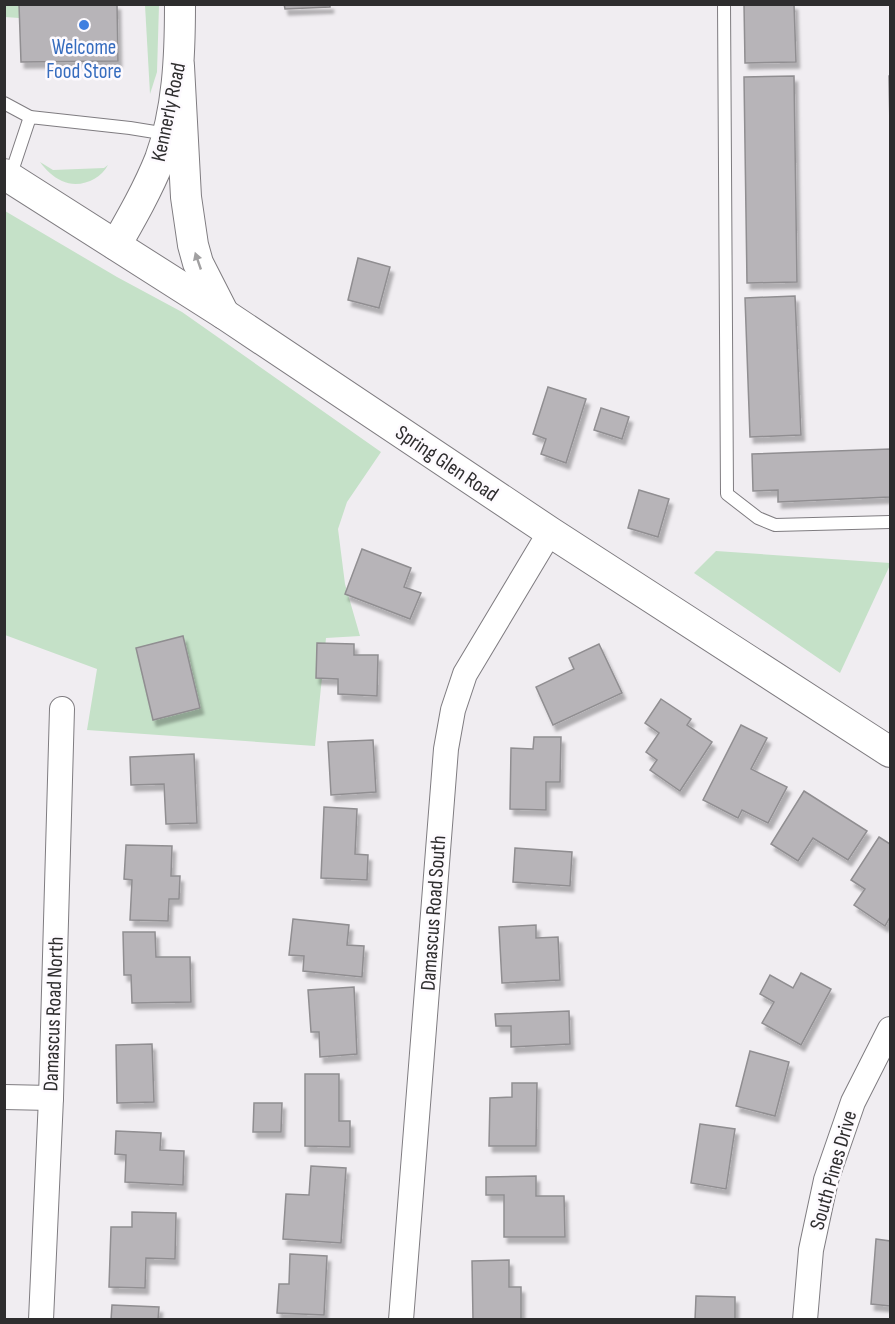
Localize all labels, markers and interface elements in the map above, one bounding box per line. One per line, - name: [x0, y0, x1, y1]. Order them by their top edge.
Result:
- marker: Welcome Food Store: [77, 18, 91, 32]
- place label: Welcome Food Store: [46, 35, 122, 84]
- street label: Kennerly Road: [146, 60, 191, 164]
- one-way arrow: [193, 252, 203, 270]
- street label: Spring Glen Road: [391, 420, 503, 507]
- street label: Damascus Road South: [416, 835, 451, 992]
- street label: Damascus Road North: [38, 936, 69, 1092]
- street label: South Pines Drive: [805, 1108, 862, 1233]

